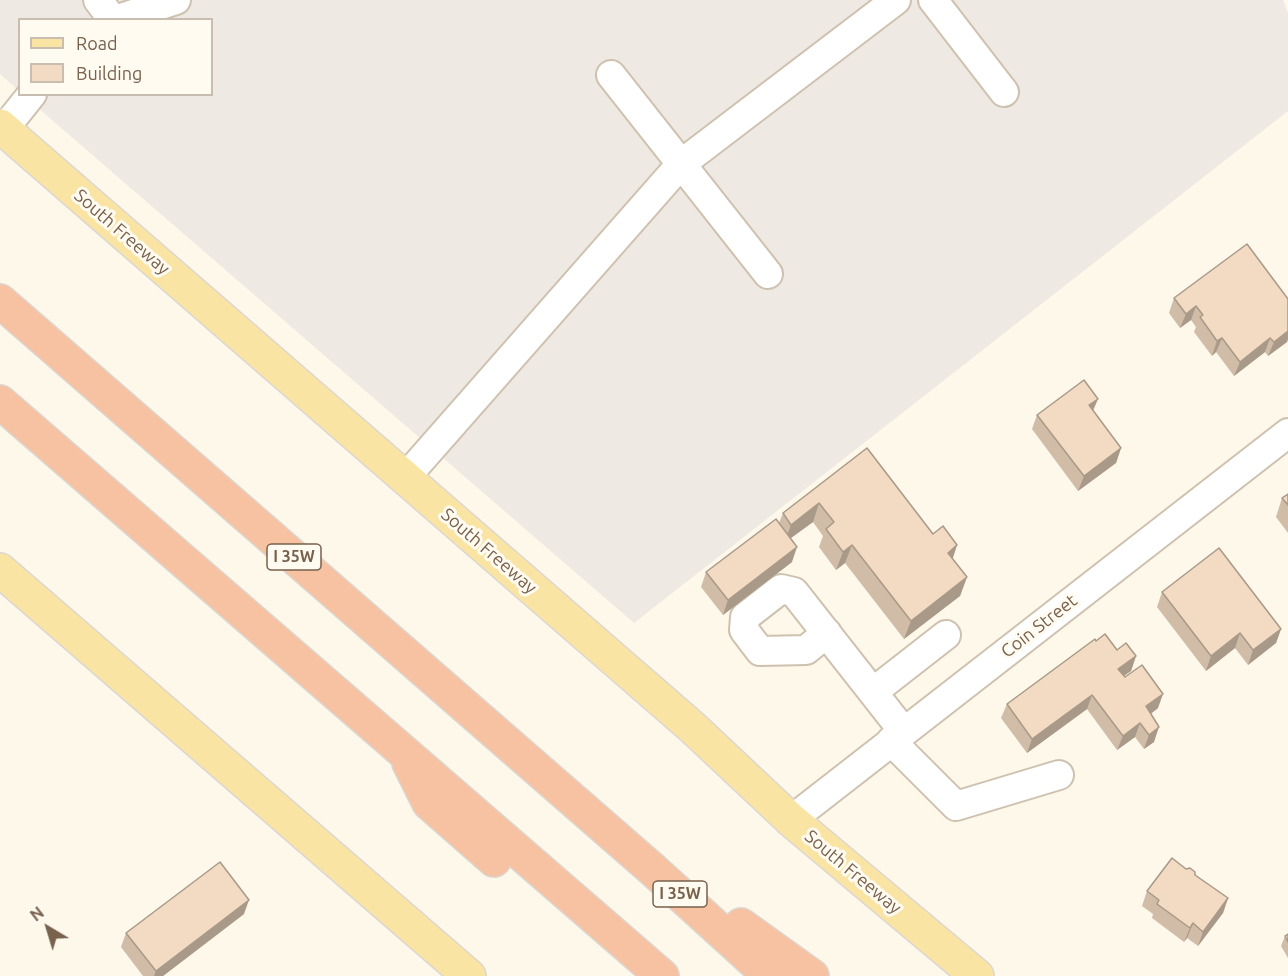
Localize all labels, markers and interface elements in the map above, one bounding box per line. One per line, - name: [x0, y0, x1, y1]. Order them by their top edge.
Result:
- legend: [18, 18, 213, 96]
- text: Road: [76, 33, 118, 53]
- text: Building: [76, 63, 142, 83]
- street label: South Freeway: [70, 185, 174, 279]
- street label: South Freeway: [437, 504, 541, 598]
- road number: I 35W: [267, 544, 321, 570]
- street label: Coin Street: [997, 590, 1081, 662]
- street label: South Freeway: [800, 825, 906, 919]
- road number: I 35W: [653, 881, 707, 907]
- north arrow: [18, 898, 78, 958]
- text: N: [27, 903, 47, 925]

